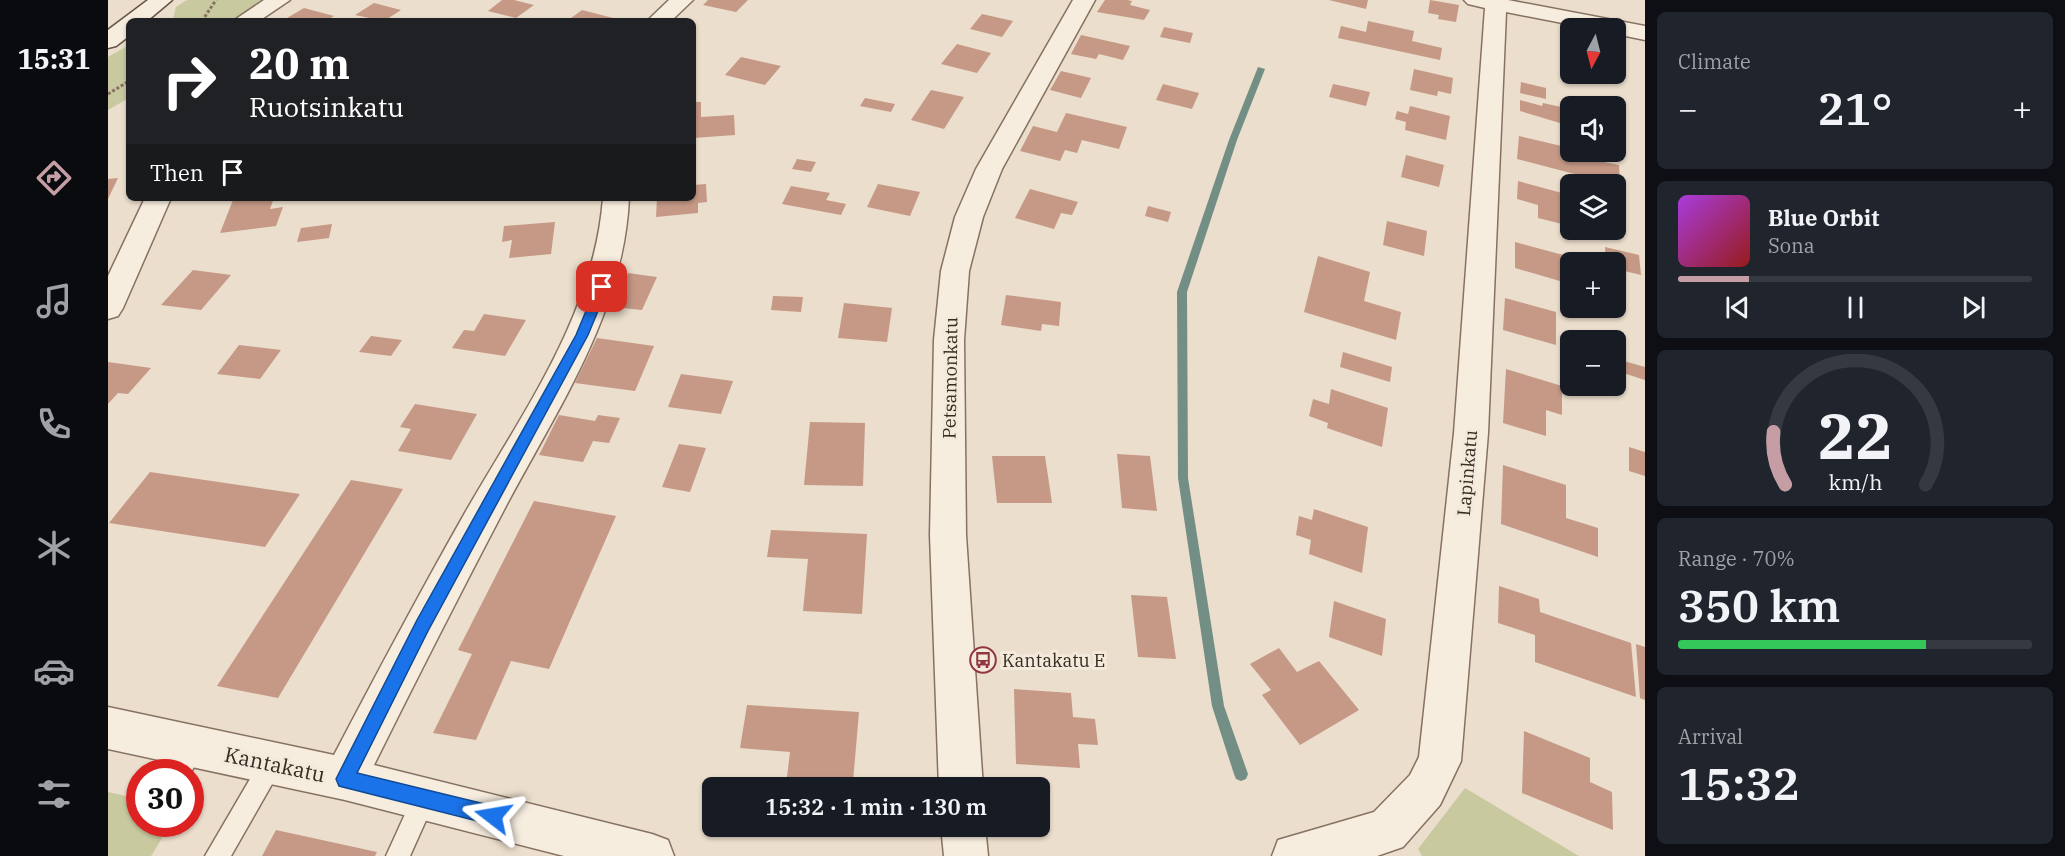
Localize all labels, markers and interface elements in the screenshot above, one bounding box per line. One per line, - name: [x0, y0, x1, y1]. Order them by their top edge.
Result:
- north arrow: [1560, 18, 1626, 84]
- map controls: [1560, 18, 1626, 396]
- text: 20 m: [249, 36, 350, 91]
- text: 15:31: [18, 41, 90, 76]
- icon: right: [150, 42, 228, 120]
- text: Climate: [1678, 48, 1751, 75]
- text: 21°: [1817, 79, 1893, 137]
- text: −: [1678, 87, 1698, 130]
- text: +: [2012, 87, 2032, 130]
- text: Ruotsinkatu: [249, 89, 404, 124]
- button: sound: [1560, 96, 1626, 162]
- icon: arrive: [216, 156, 249, 189]
- icon: directions: [33, 157, 75, 199]
- text: Then: [150, 158, 204, 187]
- button: layers: [1560, 174, 1626, 240]
- text: Blue Orbit: [1768, 203, 1879, 232]
- text: Sona: [1768, 232, 1815, 259]
- button: +: [1560, 252, 1626, 318]
- pin: [576, 261, 627, 312]
- icon: arrive: [585, 270, 618, 303]
- icon: music: [33, 280, 75, 322]
- icon: previous: [1721, 291, 1754, 324]
- icon: pause: [1839, 291, 1872, 324]
- icon: next: [1957, 291, 1990, 324]
- street label: Petsamonkatu: [937, 317, 963, 439]
- button: −: [1560, 330, 1626, 396]
- text: 22: [1818, 395, 1892, 476]
- icon: phone: [33, 403, 75, 445]
- street label: Lapinkatu: [1452, 429, 1482, 517]
- text: km/h: [1828, 468, 1882, 496]
- icon: climate: [33, 527, 75, 569]
- text: Range · 70%: [1678, 545, 1795, 572]
- text: 350 km: [1678, 576, 1840, 634]
- bus stop icon: Kantakatu E: [968, 645, 998, 675]
- place label: Kantakatu E: [1002, 649, 1105, 672]
- icon: car: [33, 650, 75, 692]
- text: Arrival: [1678, 723, 1743, 750]
- street label: Kantakatu: [222, 740, 328, 788]
- text: 15:32: [1678, 754, 1799, 812]
- speed limit sign: 30: [126, 759, 204, 837]
- icon: filters: [33, 773, 75, 815]
- position arrow: [461, 784, 525, 848]
- text: 15:32 · 1 min · 130 m: [765, 792, 987, 821]

